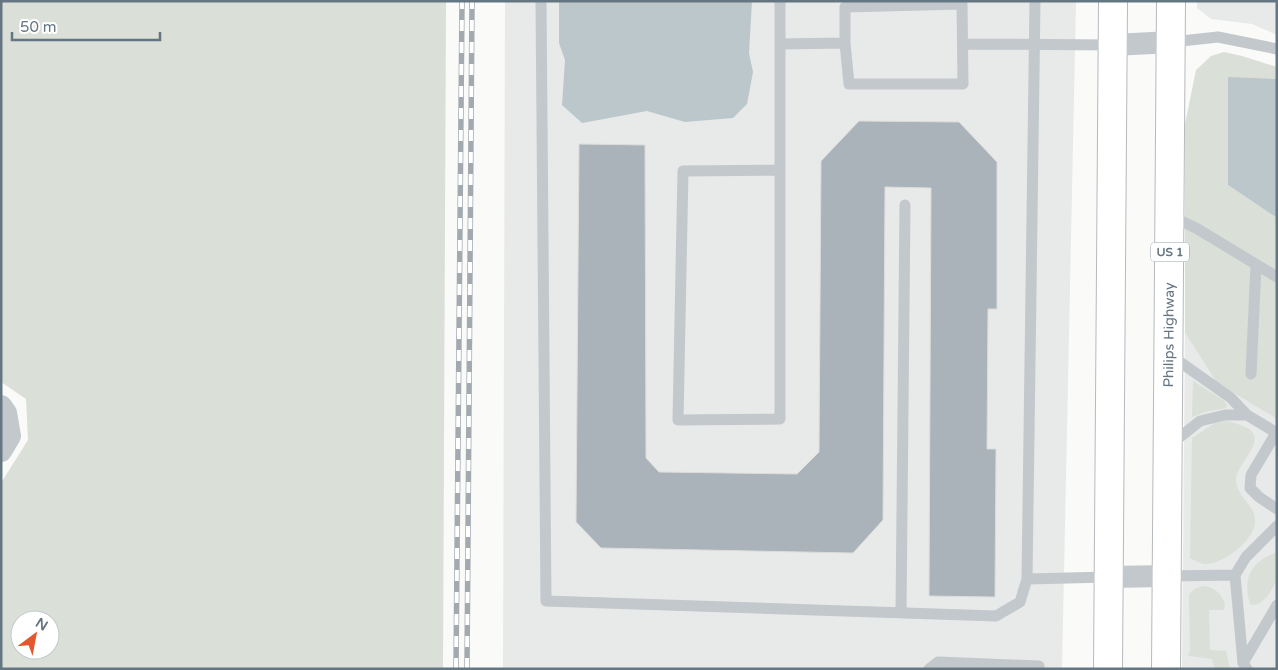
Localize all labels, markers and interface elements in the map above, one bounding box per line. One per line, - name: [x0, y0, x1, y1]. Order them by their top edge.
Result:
- scale bar: [12, 10, 160, 42]
- text: 50 m: [20, 18, 57, 36]
- road number: US 1: [1151, 242, 1189, 262]
- street label: Philips Highway: [1160, 282, 1178, 388]
- north arrow: [10, 610, 60, 660]
- text: N: [32, 614, 51, 635]

